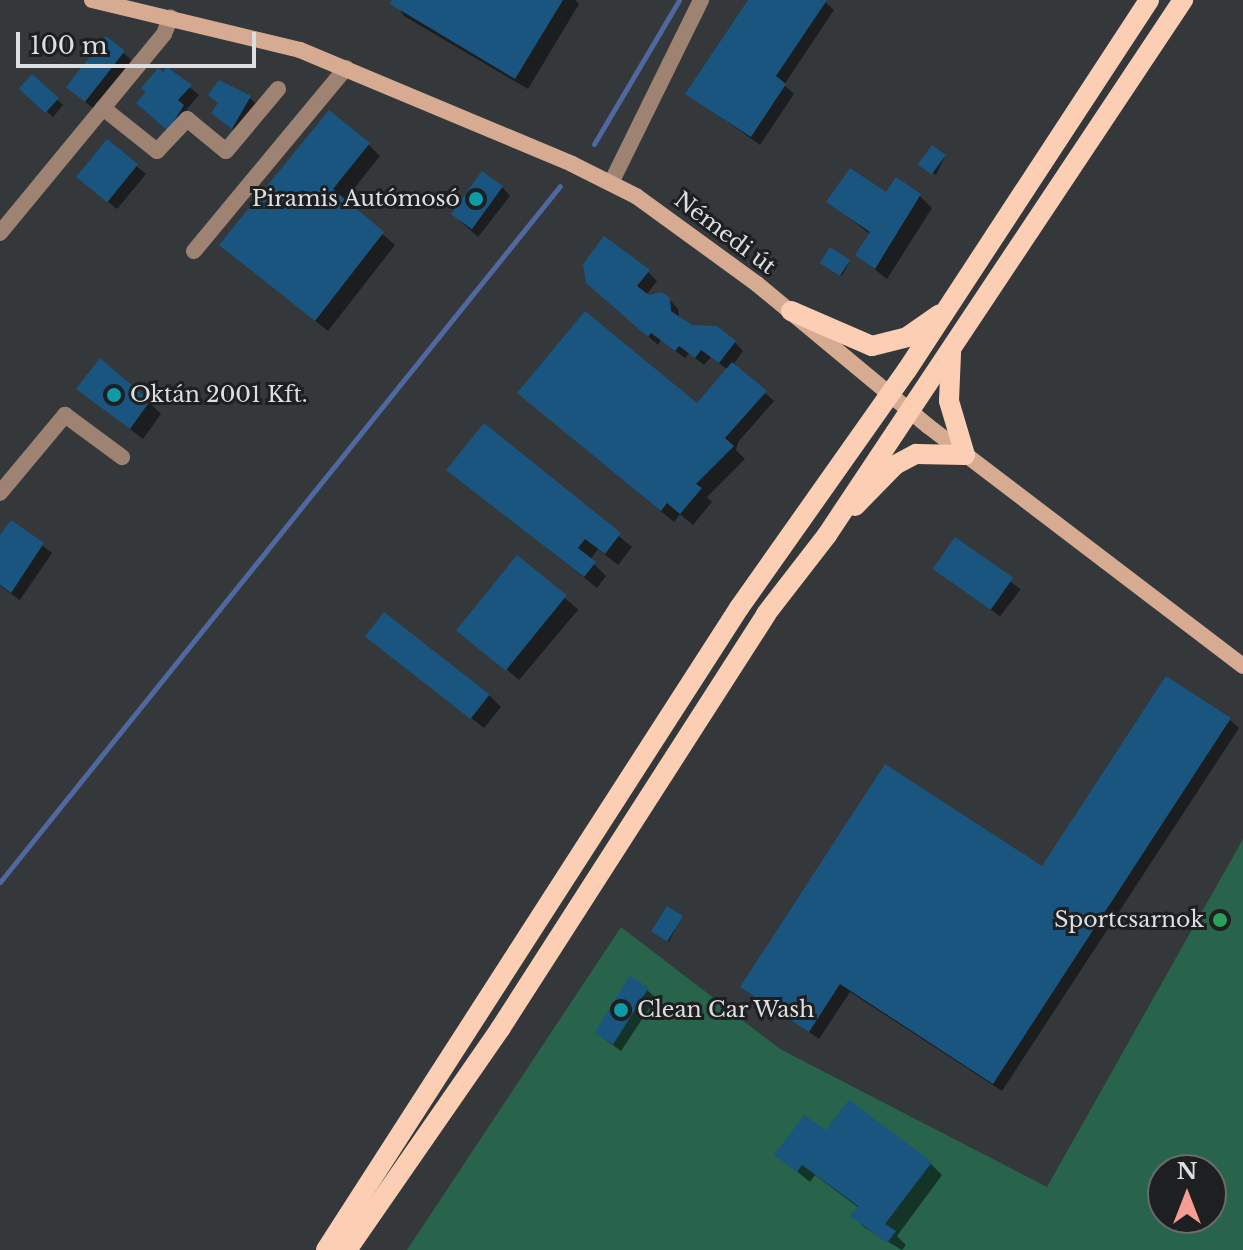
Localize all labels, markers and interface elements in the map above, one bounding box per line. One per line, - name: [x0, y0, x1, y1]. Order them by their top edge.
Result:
- scale bar: [20, 16, 260, 66]
- text: 100 m: [30, 31, 108, 60]
- place label: Piramis Autómosó: [251, 186, 460, 212]
- street label: Némedi út: [669, 186, 781, 280]
- marker: Piramis Autómosó: [467, 190, 485, 208]
- place label: Oktán 2001 Kft.: [130, 382, 308, 408]
- marker: Oktán 2001 Kft.: [105, 386, 123, 404]
- place label: Sportcsarnok: [1054, 907, 1204, 933]
- marker: Sportcsarnok: [1211, 911, 1229, 929]
- place label: Clean Car Wash: [637, 997, 816, 1023]
- marker: Clean Car Wash: [612, 1001, 630, 1019]
- north arrow: [1147, 1154, 1227, 1234]
- text: N: [1177, 1158, 1197, 1185]

